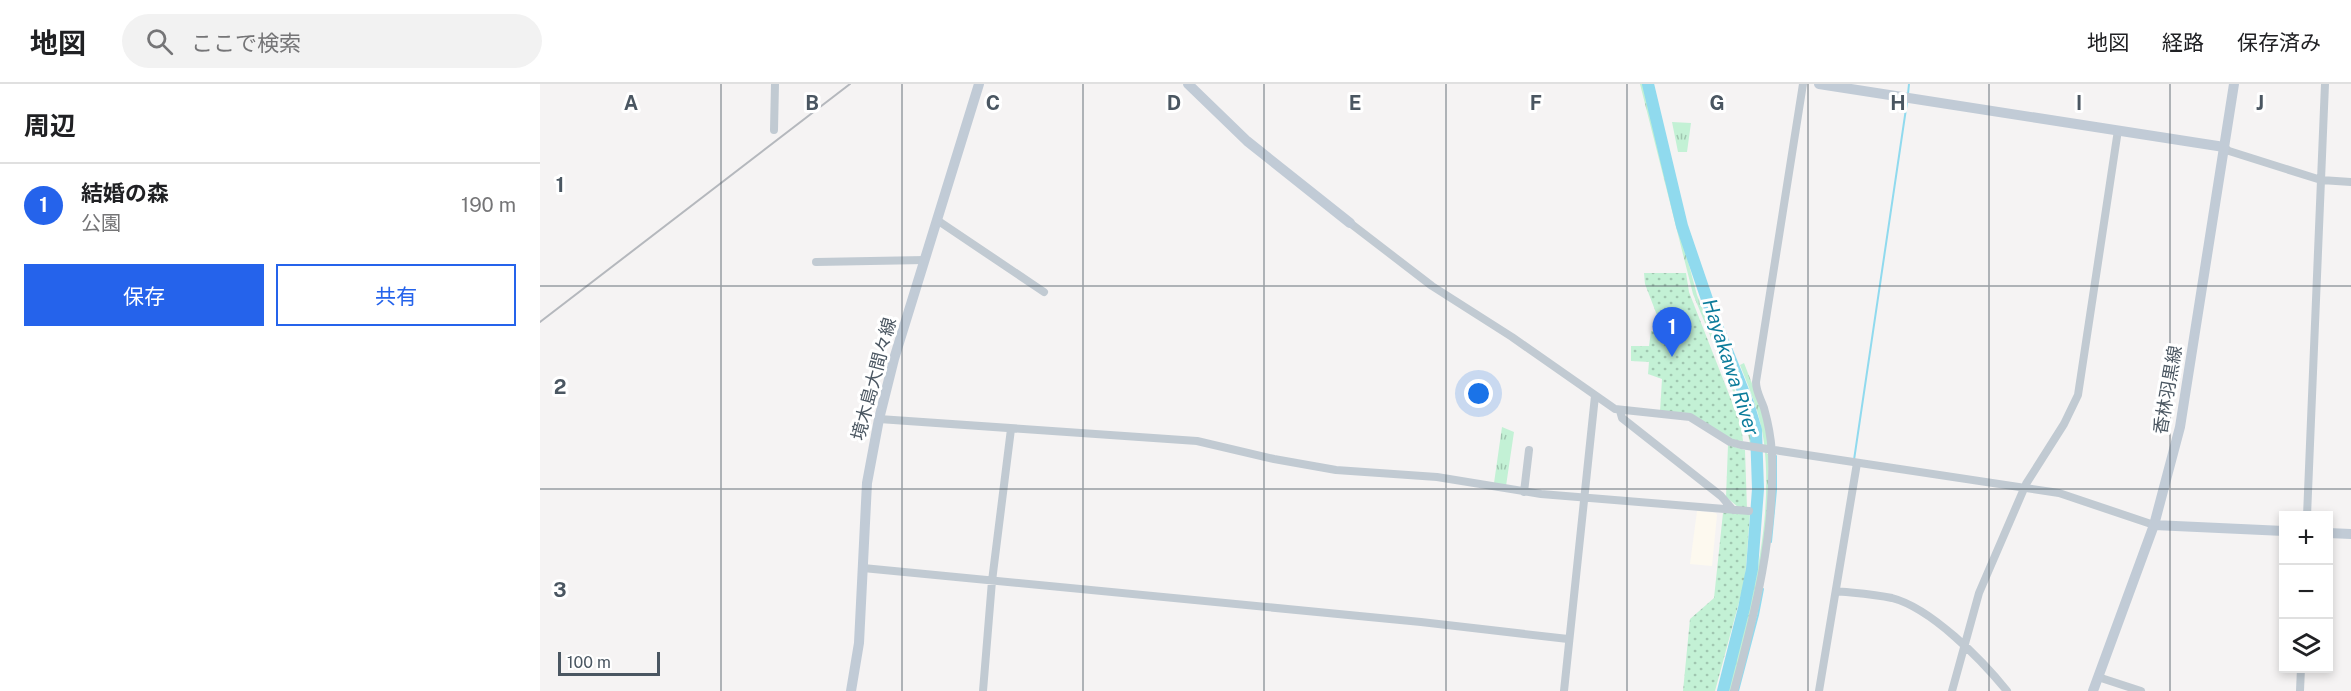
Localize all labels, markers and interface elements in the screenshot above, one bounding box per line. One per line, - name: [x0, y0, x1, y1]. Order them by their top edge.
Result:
- search box: [122, 14, 542, 68]
- icon: search: [143, 25, 176, 58]
- text: 地図: [30, 26, 86, 59]
- text: ここで検索: [191, 30, 301, 56]
- text: 地図: [2087, 30, 2129, 55]
- text: 経路: [2162, 30, 2204, 55]
- text: 保存済み: [2237, 30, 2321, 55]
- text: A: [624, 91, 638, 115]
- text: B: [805, 91, 819, 115]
- text: C: [986, 91, 1000, 115]
- text: D: [1167, 91, 1181, 115]
- text: E: [1349, 91, 1361, 115]
- text: F: [1530, 91, 1542, 115]
- text: G: [1709, 91, 1725, 115]
- text: H: [1890, 91, 1906, 115]
- text: I: [2076, 91, 2082, 115]
- text: J: [2256, 91, 2264, 115]
- text: 周辺: [24, 110, 76, 141]
- text: 1: [556, 173, 564, 197]
- text: 結婚の森: [81, 180, 169, 206]
- text: 1: [39, 193, 48, 217]
- text: 190 m: [461, 193, 516, 217]
- text: 公園: [81, 211, 121, 235]
- button: 保存: [24, 264, 264, 326]
- button: 共有: [276, 264, 516, 326]
- water label: Hayakawa River: [1698, 296, 1765, 439]
- pin: 1: [1652, 308, 1692, 357]
- street label: 境木島大間々線: [847, 315, 900, 442]
- street label: 香林羽黒線: [2149, 344, 2186, 436]
- text: 2: [554, 375, 566, 399]
- your location: [1464, 379, 1493, 408]
- map controls: [2279, 511, 2333, 673]
- button: +: [2279, 511, 2333, 565]
- button: −: [2279, 565, 2333, 619]
- text: 3: [553, 578, 567, 602]
- button: layers: [2279, 619, 2333, 673]
- scale bar: [558, 649, 660, 676]
- text: 100 m: [567, 653, 611, 672]

